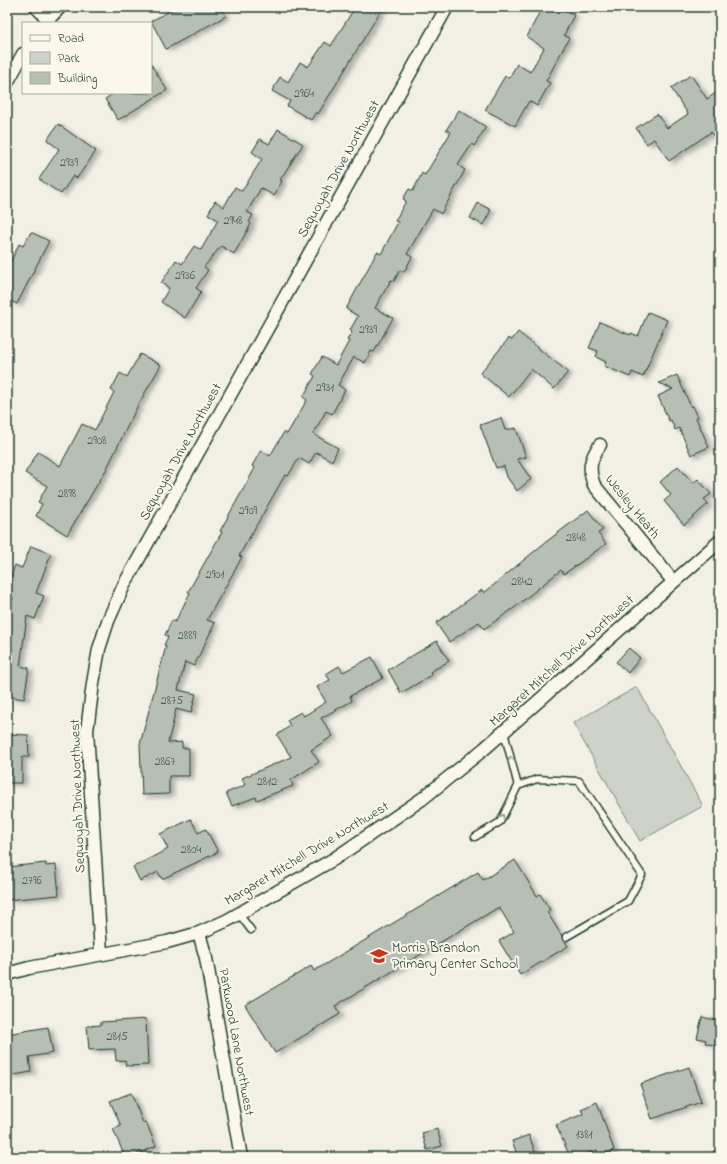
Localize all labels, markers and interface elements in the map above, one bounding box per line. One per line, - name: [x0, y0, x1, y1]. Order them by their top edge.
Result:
- legend: [22, 22, 152, 94]
- text: Road: [58, 30, 84, 48]
- text: Park: [58, 50, 80, 68]
- text: Building: [57, 70, 97, 89]
- house number: 2964: [294, 85, 314, 103]
- street label: Sequoyah Drive Northwest: [292, 96, 387, 242]
- house number: 2939: [60, 154, 78, 172]
- house number: 2948: [223, 212, 243, 230]
- house number: 2936: [175, 267, 196, 285]
- house number: 2939: [359, 321, 377, 339]
- street label: Sequoyah Drive Northwest: [134, 379, 229, 525]
- house number: 2931: [316, 379, 334, 397]
- house number: 2908: [87, 432, 107, 450]
- street label: Wesley Heath: [599, 470, 665, 544]
- house number: 2898: [58, 485, 77, 503]
- house number: 2909: [239, 502, 258, 520]
- house number: 2848: [566, 529, 586, 547]
- house number: 2901: [206, 566, 224, 584]
- house number: 2842: [511, 573, 533, 591]
- street label: Margaret Mitchell Drive Northwest: [485, 590, 640, 733]
- house number: 2889: [178, 627, 197, 645]
- house number: 2875: [161, 692, 183, 710]
- street label: Sequoyah Drive Northwest: [65, 718, 92, 873]
- house number: 2867: [155, 753, 175, 771]
- one-way arrow: [507, 756, 515, 762]
- house number: 2812: [257, 773, 277, 791]
- street label: Margaret Mitchell Drive Northwest: [221, 796, 394, 912]
- one-way arrow: [498, 814, 505, 821]
- house number: 2804: [181, 841, 201, 859]
- house number: 2796: [22, 872, 43, 890]
- place label: Morris Brandon Primary Center School: [392, 938, 518, 976]
- school or university icon: Morris Brandon Primary Center School: [369, 946, 389, 966]
- street label: Parkwood Lane Northwest: [213, 967, 259, 1118]
- house number: 2815: [106, 1028, 128, 1046]
- house number: 1381: [575, 1126, 593, 1144]

